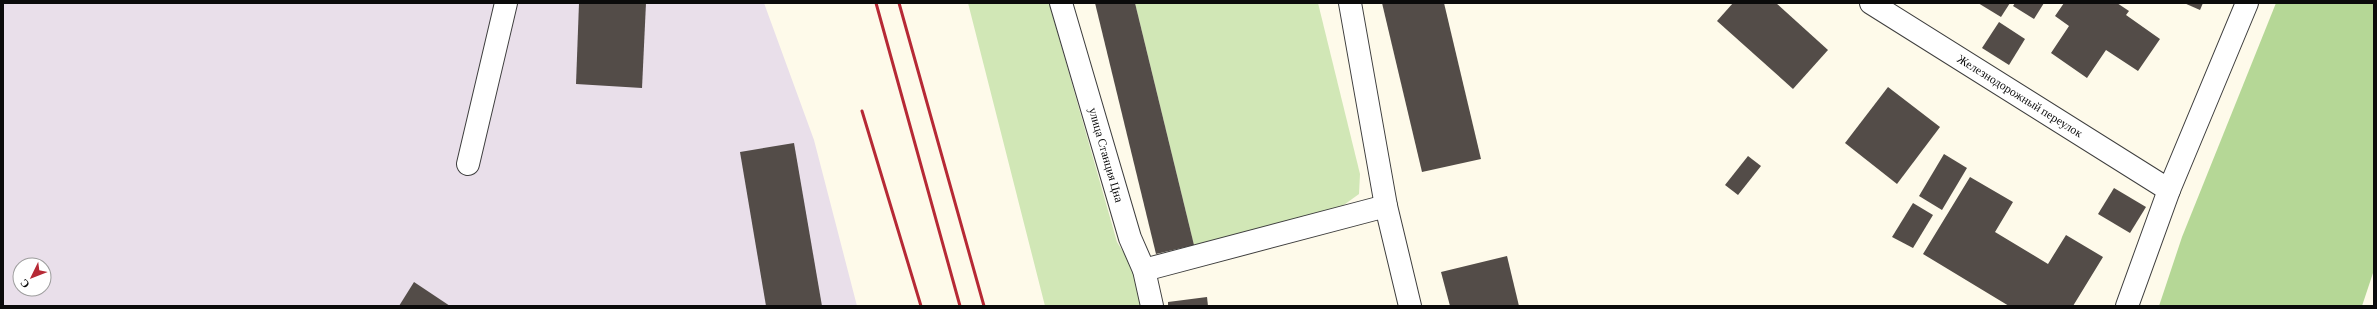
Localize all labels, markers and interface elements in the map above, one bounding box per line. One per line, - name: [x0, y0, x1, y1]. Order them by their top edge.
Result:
- street label: Железнодорожный переулок: [1955, 52, 2085, 140]
- street label: улица Станция Цна: [1086, 106, 1126, 205]
- north arrow: [12, 257, 52, 297]
- text: С: [18, 277, 32, 291]

